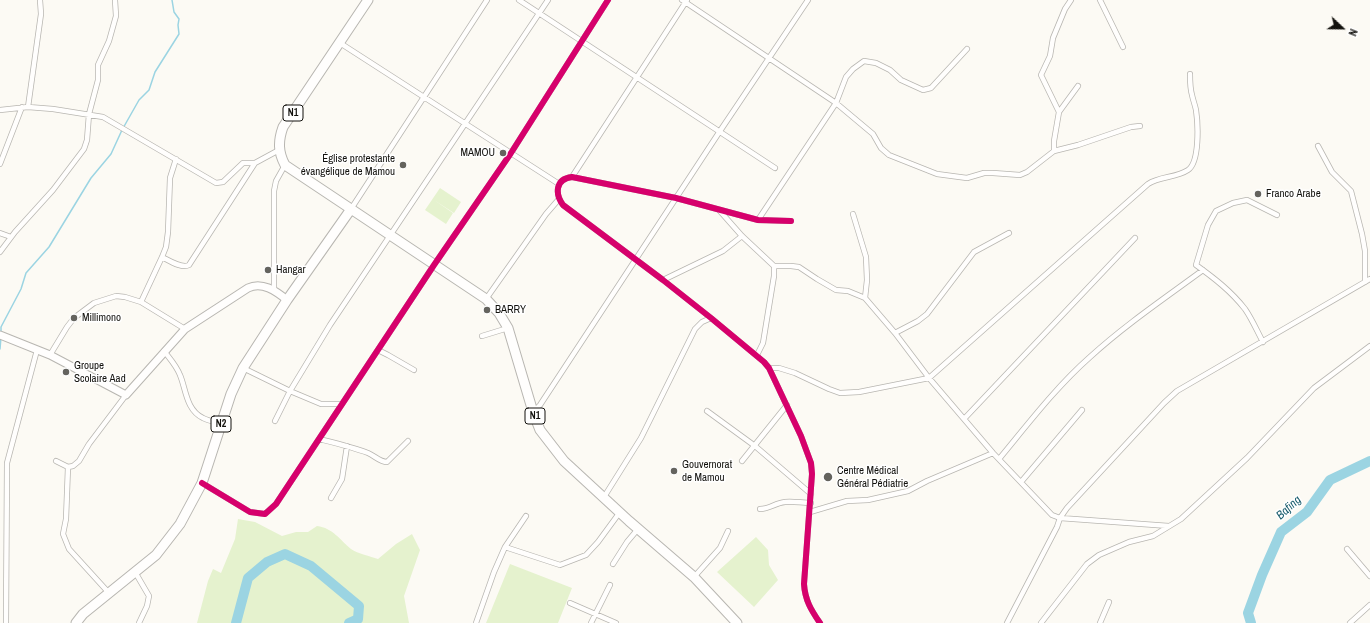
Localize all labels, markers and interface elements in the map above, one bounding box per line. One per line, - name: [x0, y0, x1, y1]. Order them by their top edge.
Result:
- north arrow: [1322, 8, 1362, 48]
- text: N: [1345, 27, 1361, 38]
- road number: N1: [283, 105, 303, 121]
- place label: MAMOU: [460, 146, 495, 160]
- marker: MAMOU: [498, 148, 508, 158]
- place label: Église protestante évangélique de Mamou: [301, 152, 395, 178]
- marker: Église protestante évangélique de Mamou: [398, 160, 408, 170]
- place label: Franco Arabe: [1266, 187, 1321, 201]
- marker: Franco Arabe: [1253, 189, 1263, 199]
- place label: Hangar: [276, 263, 306, 277]
- marker: Hangar: [263, 265, 273, 275]
- place label: BARRY: [495, 303, 526, 317]
- marker: BARRY: [482, 305, 492, 315]
- place label: Millimono: [82, 311, 121, 325]
- marker: Millimono: [69, 313, 79, 323]
- place label: Groupe Scolaire Aad: [74, 359, 126, 385]
- marker: Groupe Scolaire Aad: [61, 367, 71, 377]
- road number: N1: [525, 408, 545, 424]
- road number: N2: [211, 416, 231, 432]
- place label: Gouvernorat de Mamou: [682, 458, 732, 484]
- place label: Centre Médical Général Pédiatrie: [837, 464, 908, 490]
- marker: Gouvernorat de Mamou: [669, 466, 679, 476]
- marker: Centre Médical Général Pédiatrie: [822, 471, 834, 483]
- water label: Bafing: [1274, 493, 1304, 523]

